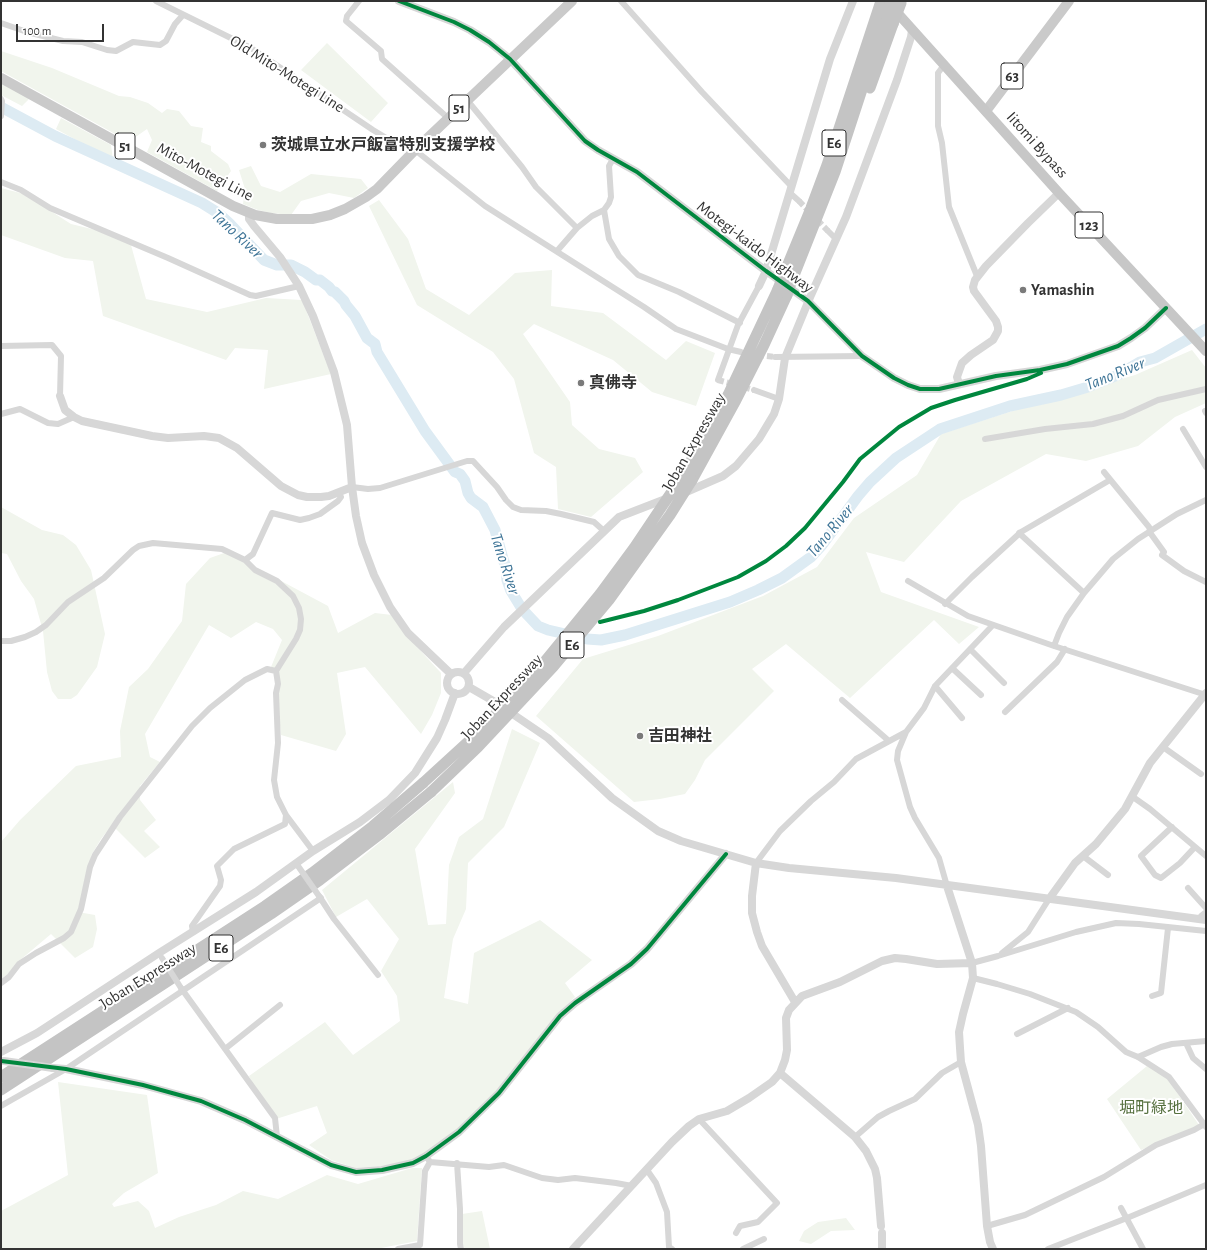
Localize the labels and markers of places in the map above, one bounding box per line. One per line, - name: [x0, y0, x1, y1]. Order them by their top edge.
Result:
- place label: 茨城県立水戸飯富特別支援学校: [271, 135, 495, 155]
- marker: 茨城県立水戸飯富特別支援学校: [258, 140, 268, 150]
- place label: Yamashin: [1031, 280, 1094, 300]
- marker: Yamashin: [1018, 285, 1028, 295]
- place label: 真佛寺: [589, 373, 637, 393]
- marker: 真佛寺: [576, 378, 586, 388]
- place label: 吉田神社: [648, 726, 712, 746]
- marker: 吉田神社: [635, 731, 645, 741]

